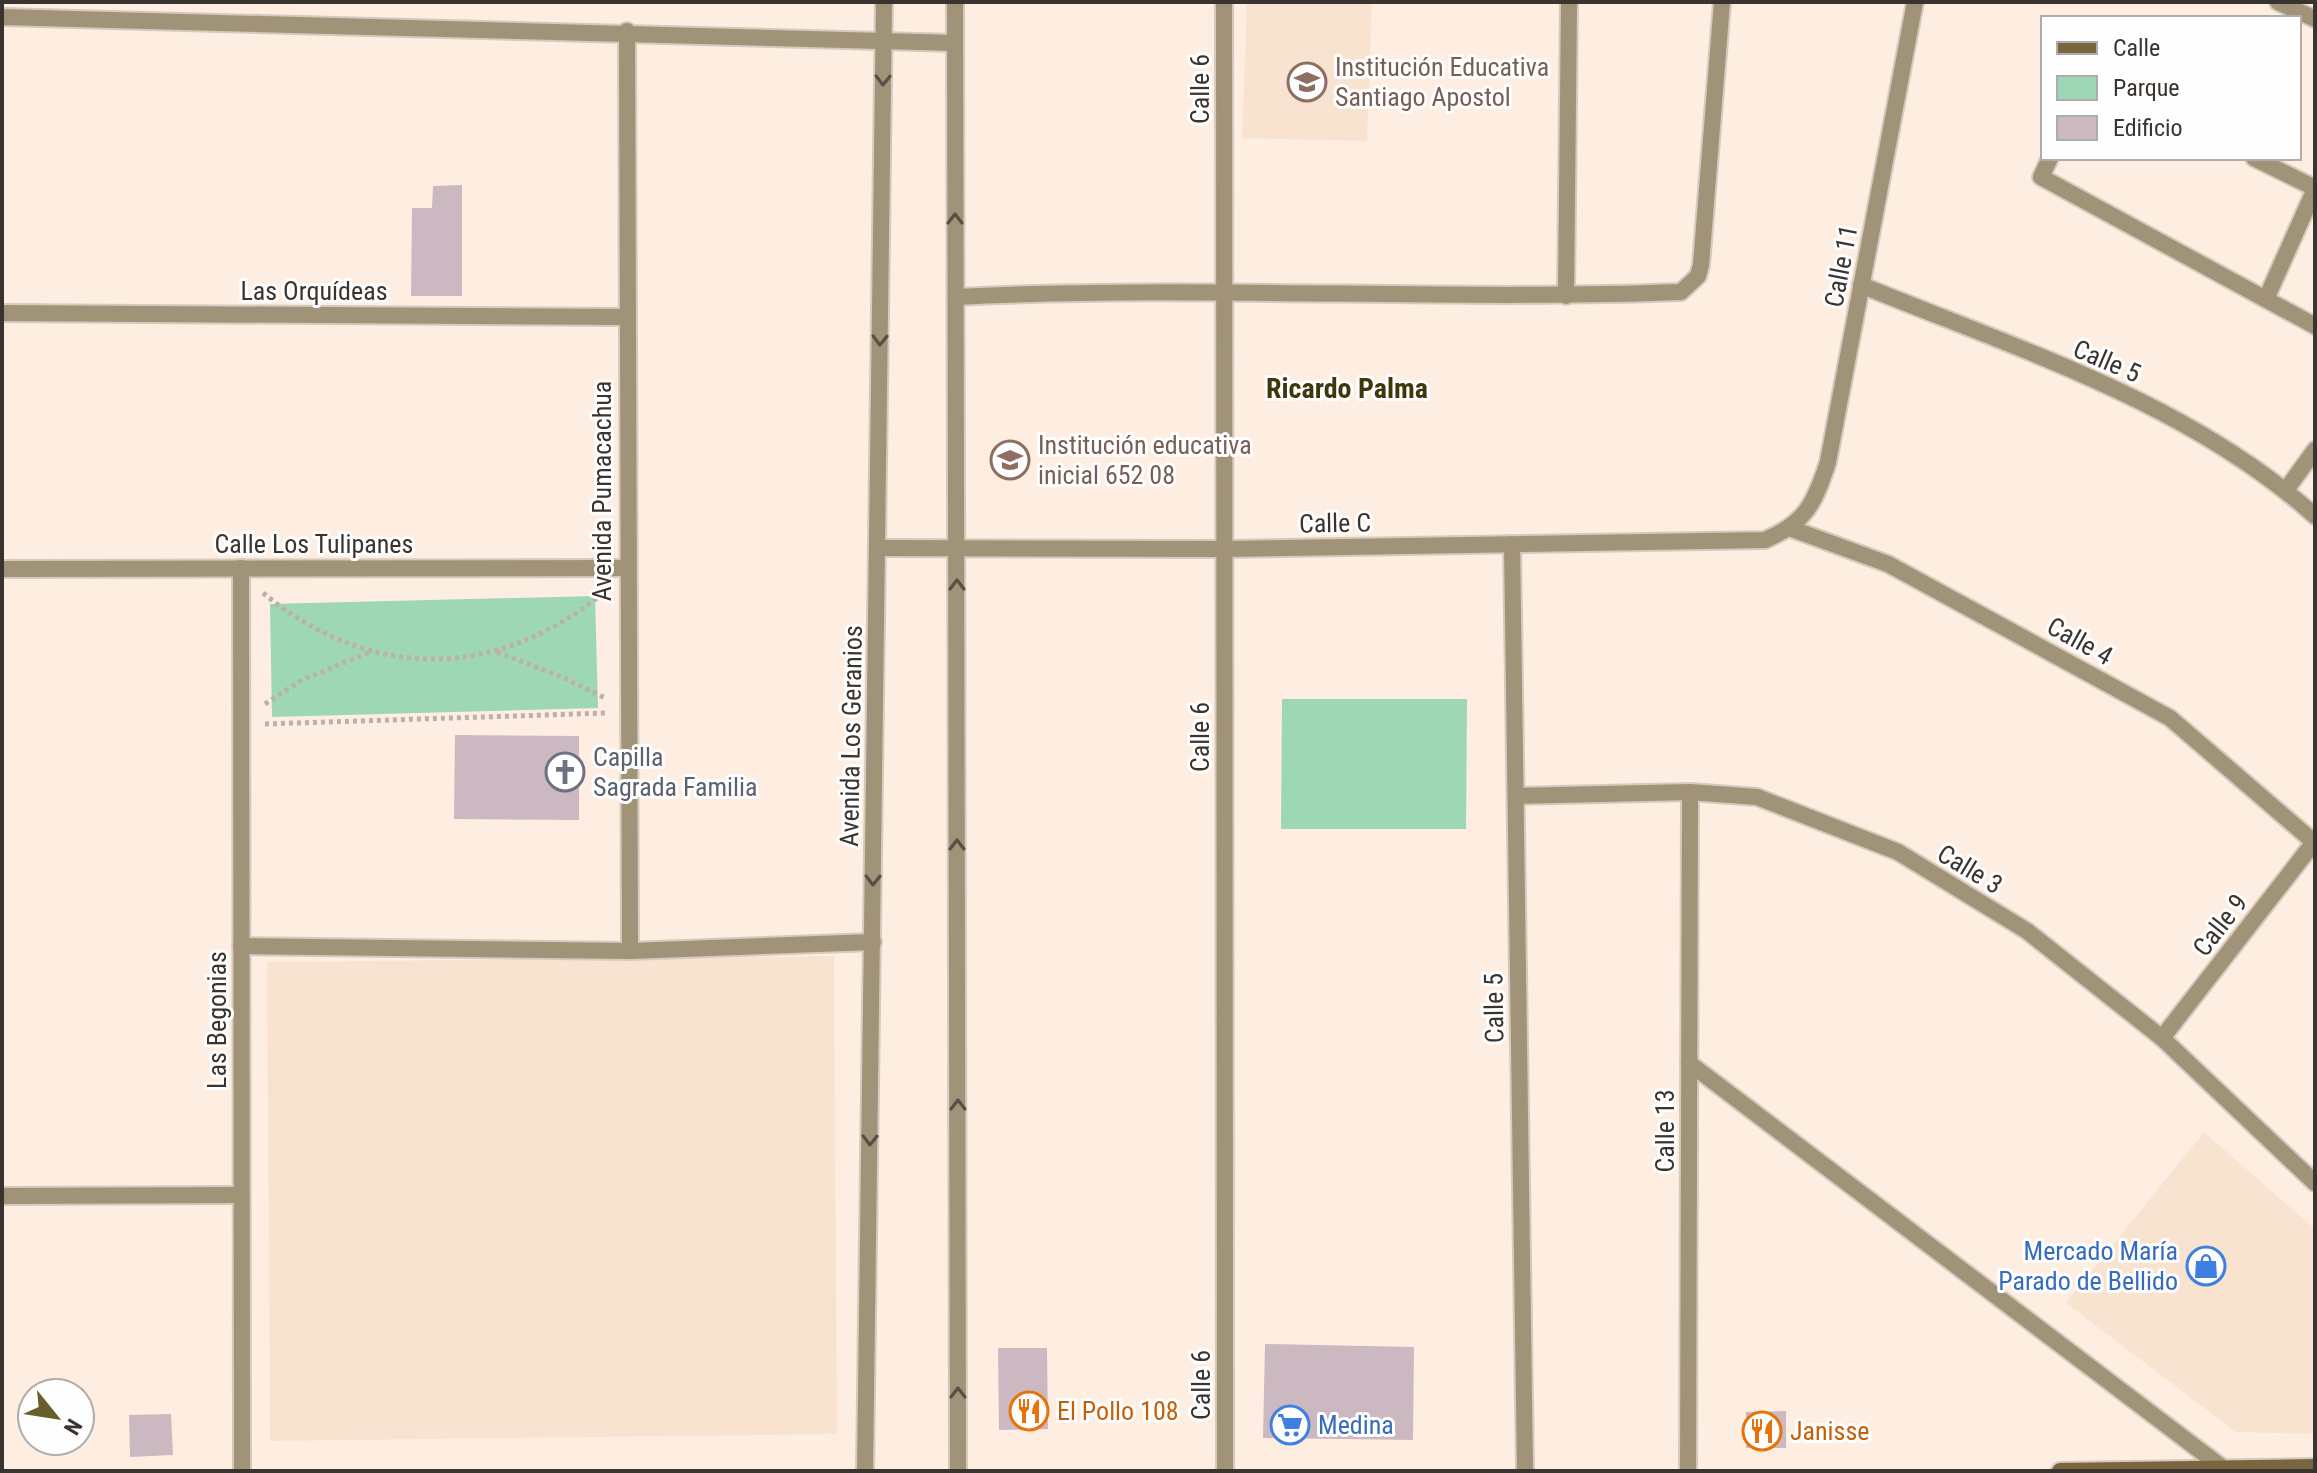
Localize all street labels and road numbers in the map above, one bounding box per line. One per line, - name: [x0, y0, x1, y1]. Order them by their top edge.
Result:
- street label: Calle 6: [1185, 54, 1215, 124]
- street label: Calle 11: [1818, 222, 1864, 310]
- street label: Las Orquídeas: [240, 276, 388, 306]
- street label: Calle 5: [2069, 333, 2145, 389]
- street label: Avenida Pumacachua: [587, 381, 617, 601]
- street label: Calle C: [1299, 507, 1371, 539]
- street label: Calle Los Tulipanes: [215, 529, 413, 559]
- street label: Calle 4: [2042, 611, 2118, 671]
- street label: Avenida Los Geranios: [834, 625, 868, 847]
- street label: Calle 6: [1185, 702, 1215, 772]
- street label: Calle 3: [1932, 838, 2008, 900]
- street label: Calle 9: [2187, 888, 2253, 962]
- street label: Las Begonias: [202, 951, 232, 1089]
- street label: Calle 5: [1478, 973, 1510, 1043]
- street label: Calle 13: [1650, 1090, 1680, 1172]
- street label: Calle 6: [1186, 1350, 1216, 1420]

